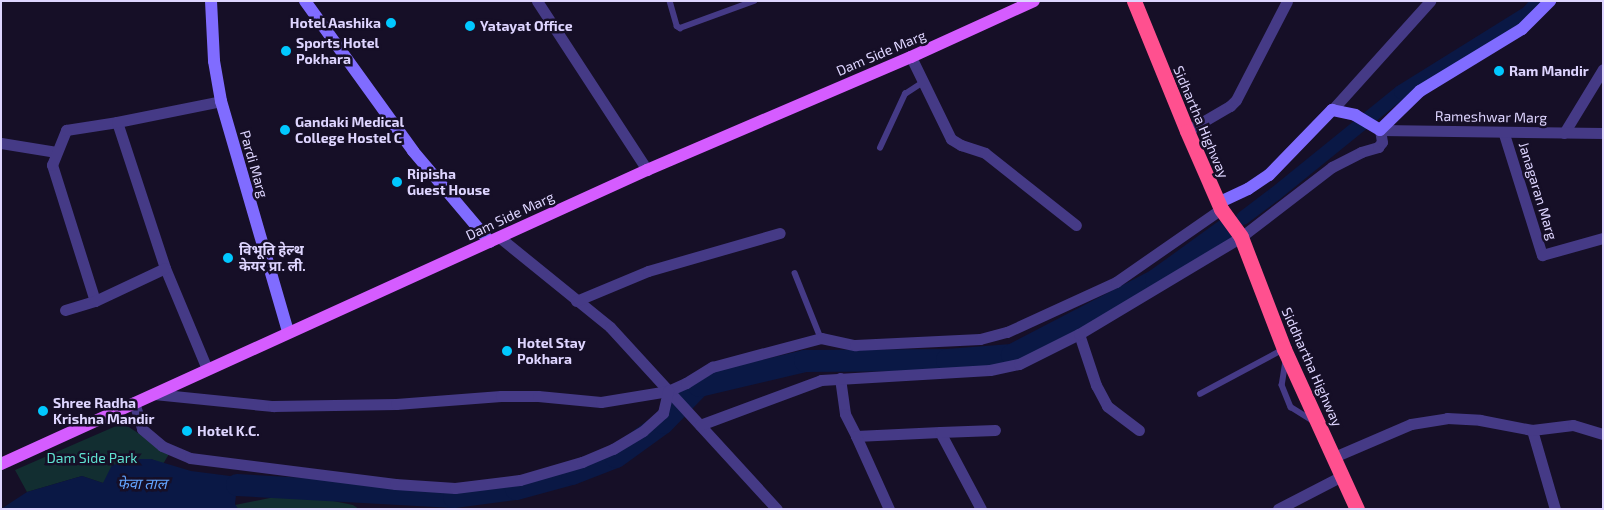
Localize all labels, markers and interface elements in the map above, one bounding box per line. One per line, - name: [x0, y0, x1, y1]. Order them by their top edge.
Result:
- place label: Hotel Aashika: [289, 15, 381, 31]
- marker: Hotel Aashika: [385, 17, 397, 29]
- place label: Yatayat Office: [480, 18, 573, 34]
- marker: Yatayat Office: [464, 20, 476, 32]
- street label: Dam Side Marg: [834, 27, 928, 79]
- place label: Sports Hotel Pokhara: [296, 35, 379, 68]
- marker: Sports Hotel Pokhara: [280, 45, 292, 57]
- street label: Sidhartha Highway: [1170, 63, 1232, 181]
- place label: Ram Mandir: [1509, 63, 1589, 79]
- marker: Ram Mandir: [1493, 65, 1505, 77]
- street label: Rameshwar Marg: [1435, 108, 1547, 126]
- place label: Gandaki Medical College Hostel C: [295, 114, 404, 146]
- marker: Gandaki Medical College Hostel C: [279, 124, 291, 136]
- street label: Pardi Marg: [236, 128, 272, 200]
- street label: Janagaran Marg: [1515, 140, 1561, 242]
- place label: Ripisha Guest House: [407, 166, 490, 198]
- marker: Ripisha Guest House: [391, 176, 403, 188]
- street label: Dam Side Marg: [463, 188, 557, 244]
- place label: विभूति हेल्थ केयर प्रा. ली.: [239, 242, 306, 274]
- marker: विभूति हेल्थ केयर प्रा. ली.: [221, 251, 235, 265]
- street label: Siddhartha Highway: [1278, 305, 1346, 429]
- place label: Hotel Stay Pokhara: [517, 335, 586, 368]
- marker: Hotel Stay Pokhara: [501, 345, 513, 357]
- place label: Shree Radha Krishna Mandir: [53, 395, 154, 428]
- marker: Shree Radha Krishna Mandir: [37, 405, 49, 417]
- place label: Hotel K.C.: [197, 423, 260, 439]
- marker: Hotel K.C.: [181, 425, 193, 437]
- park label: Dam Side Park: [47, 450, 137, 466]
- water label: फेवा ताल: [117, 475, 167, 493]

